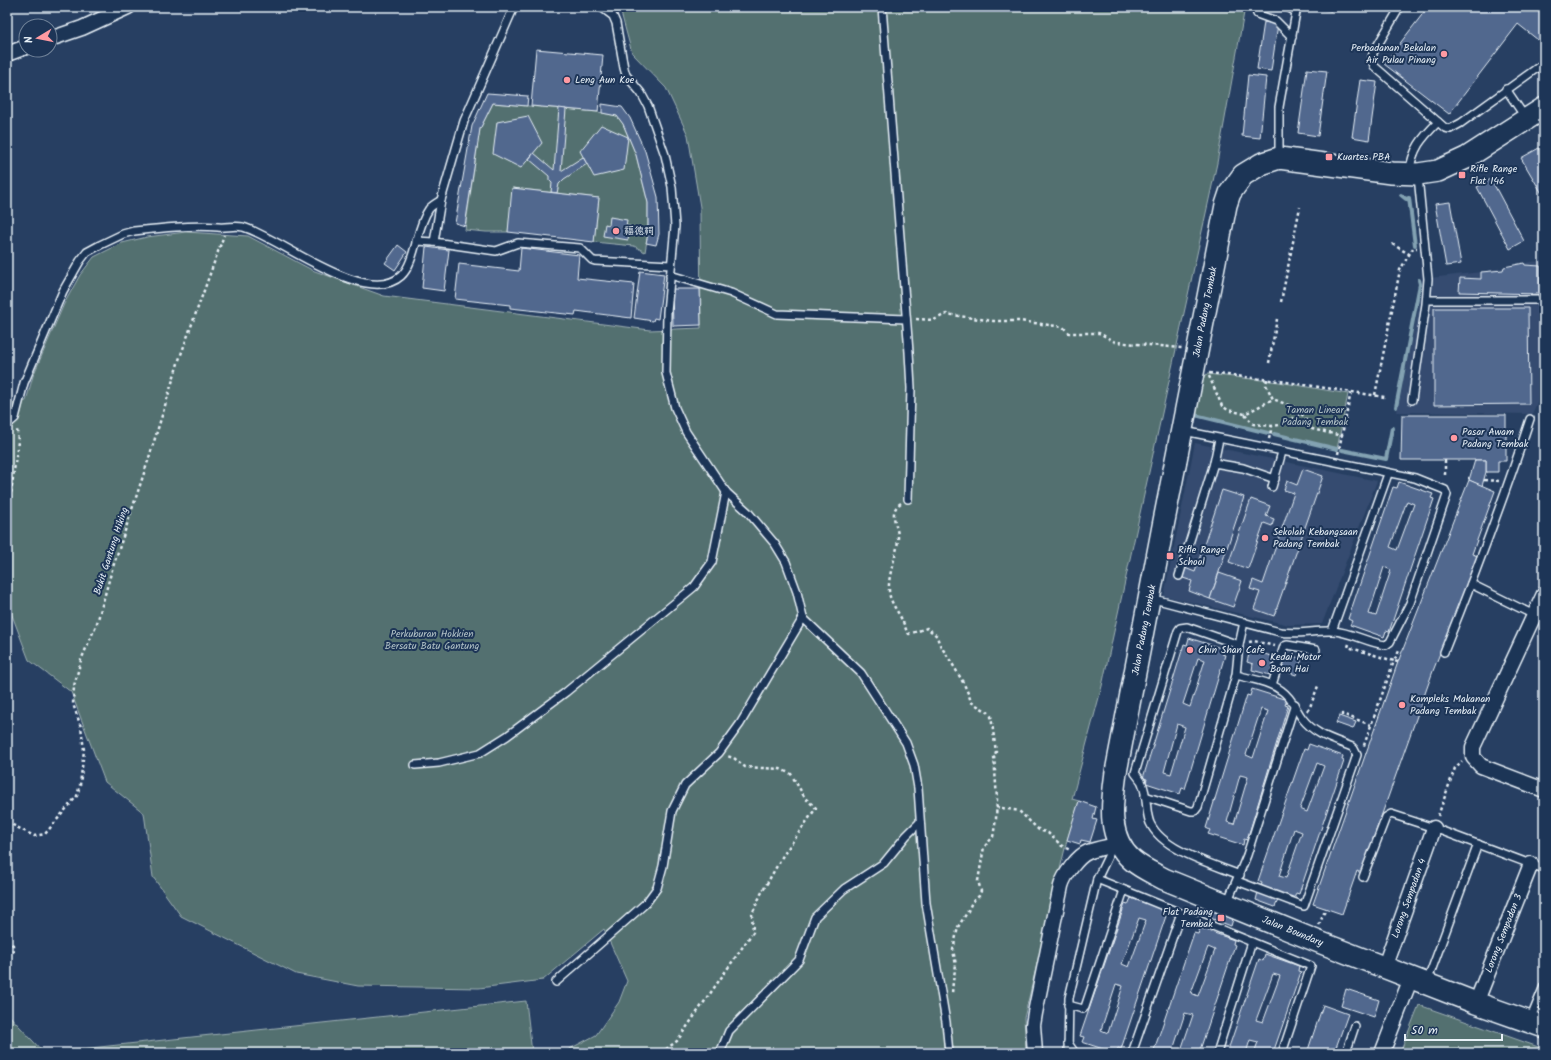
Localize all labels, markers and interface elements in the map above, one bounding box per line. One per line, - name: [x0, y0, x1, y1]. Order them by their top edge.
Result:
- north arrow: [18, 18, 58, 58]
- text: N: [20, 35, 39, 45]
- place label: Perbadanan Bekalan Air Pulau Pinang: [1351, 40, 1436, 68]
- marker: Perbadanan Bekalan Air Pulau Pinang: [1439, 49, 1449, 59]
- place label: Leng Aun Koe: [575, 72, 635, 88]
- marker: Leng Aun Koe: [562, 75, 572, 85]
- place label: Kuartes PBA: [1337, 149, 1390, 165]
- marker: Kuartes PBA: [1324, 152, 1334, 162]
- place label: Rifle Range Flat 146: [1470, 161, 1518, 189]
- marker: Rifle Range Flat 146: [1457, 170, 1467, 180]
- place label: 福德祠: [624, 223, 654, 239]
- marker: 福德祠: [611, 226, 621, 236]
- street label: Jalan Padang Tembak: [1188, 265, 1222, 359]
- park label: Taman Linear Padang Tembak: [1282, 402, 1348, 430]
- place label: Pasar Awam Padang Tembak: [1462, 424, 1529, 452]
- marker: Pasar Awam Padang Tembak: [1449, 433, 1459, 443]
- street label: Bukit Gantung Hiking: [89, 505, 133, 597]
- place label: Sekolah Kebangsaan Padang Tembak: [1273, 524, 1358, 552]
- marker: Sekolah Kebangsaan Padang Tembak: [1260, 533, 1270, 543]
- place label: Rifle Range School: [1178, 542, 1226, 570]
- marker: Rifle Range School: [1165, 551, 1175, 561]
- street label: Jalan Padang Tembak: [1127, 583, 1161, 677]
- park label: Perkuburan Hokkien Bersatu Batu Gantung: [385, 626, 479, 654]
- place label: Chin Shan Cafe: [1198, 642, 1265, 658]
- marker: Chin Shan Cafe: [1185, 645, 1195, 655]
- place label: Kedai Motor Boon Hai: [1270, 649, 1321, 677]
- marker: Kedai Motor Boon Hai: [1257, 658, 1267, 668]
- place label: Kompleks Makanan Padang Tembak: [1410, 691, 1490, 719]
- marker: Kompleks Makanan Padang Tembak: [1397, 700, 1407, 710]
- street label: Lorong Sempadan 4: [1387, 856, 1431, 940]
- street label: Lorong Sempadan 3: [1481, 891, 1527, 975]
- place label: Flat Padang Tembak: [1163, 904, 1213, 932]
- street label: Jalan Boundary: [1260, 912, 1326, 951]
- marker: Flat Padang Tembak: [1216, 913, 1226, 923]
- scale bar: [1405, 1016, 1502, 1042]
- text: 50 m: [1411, 1021, 1438, 1040]

